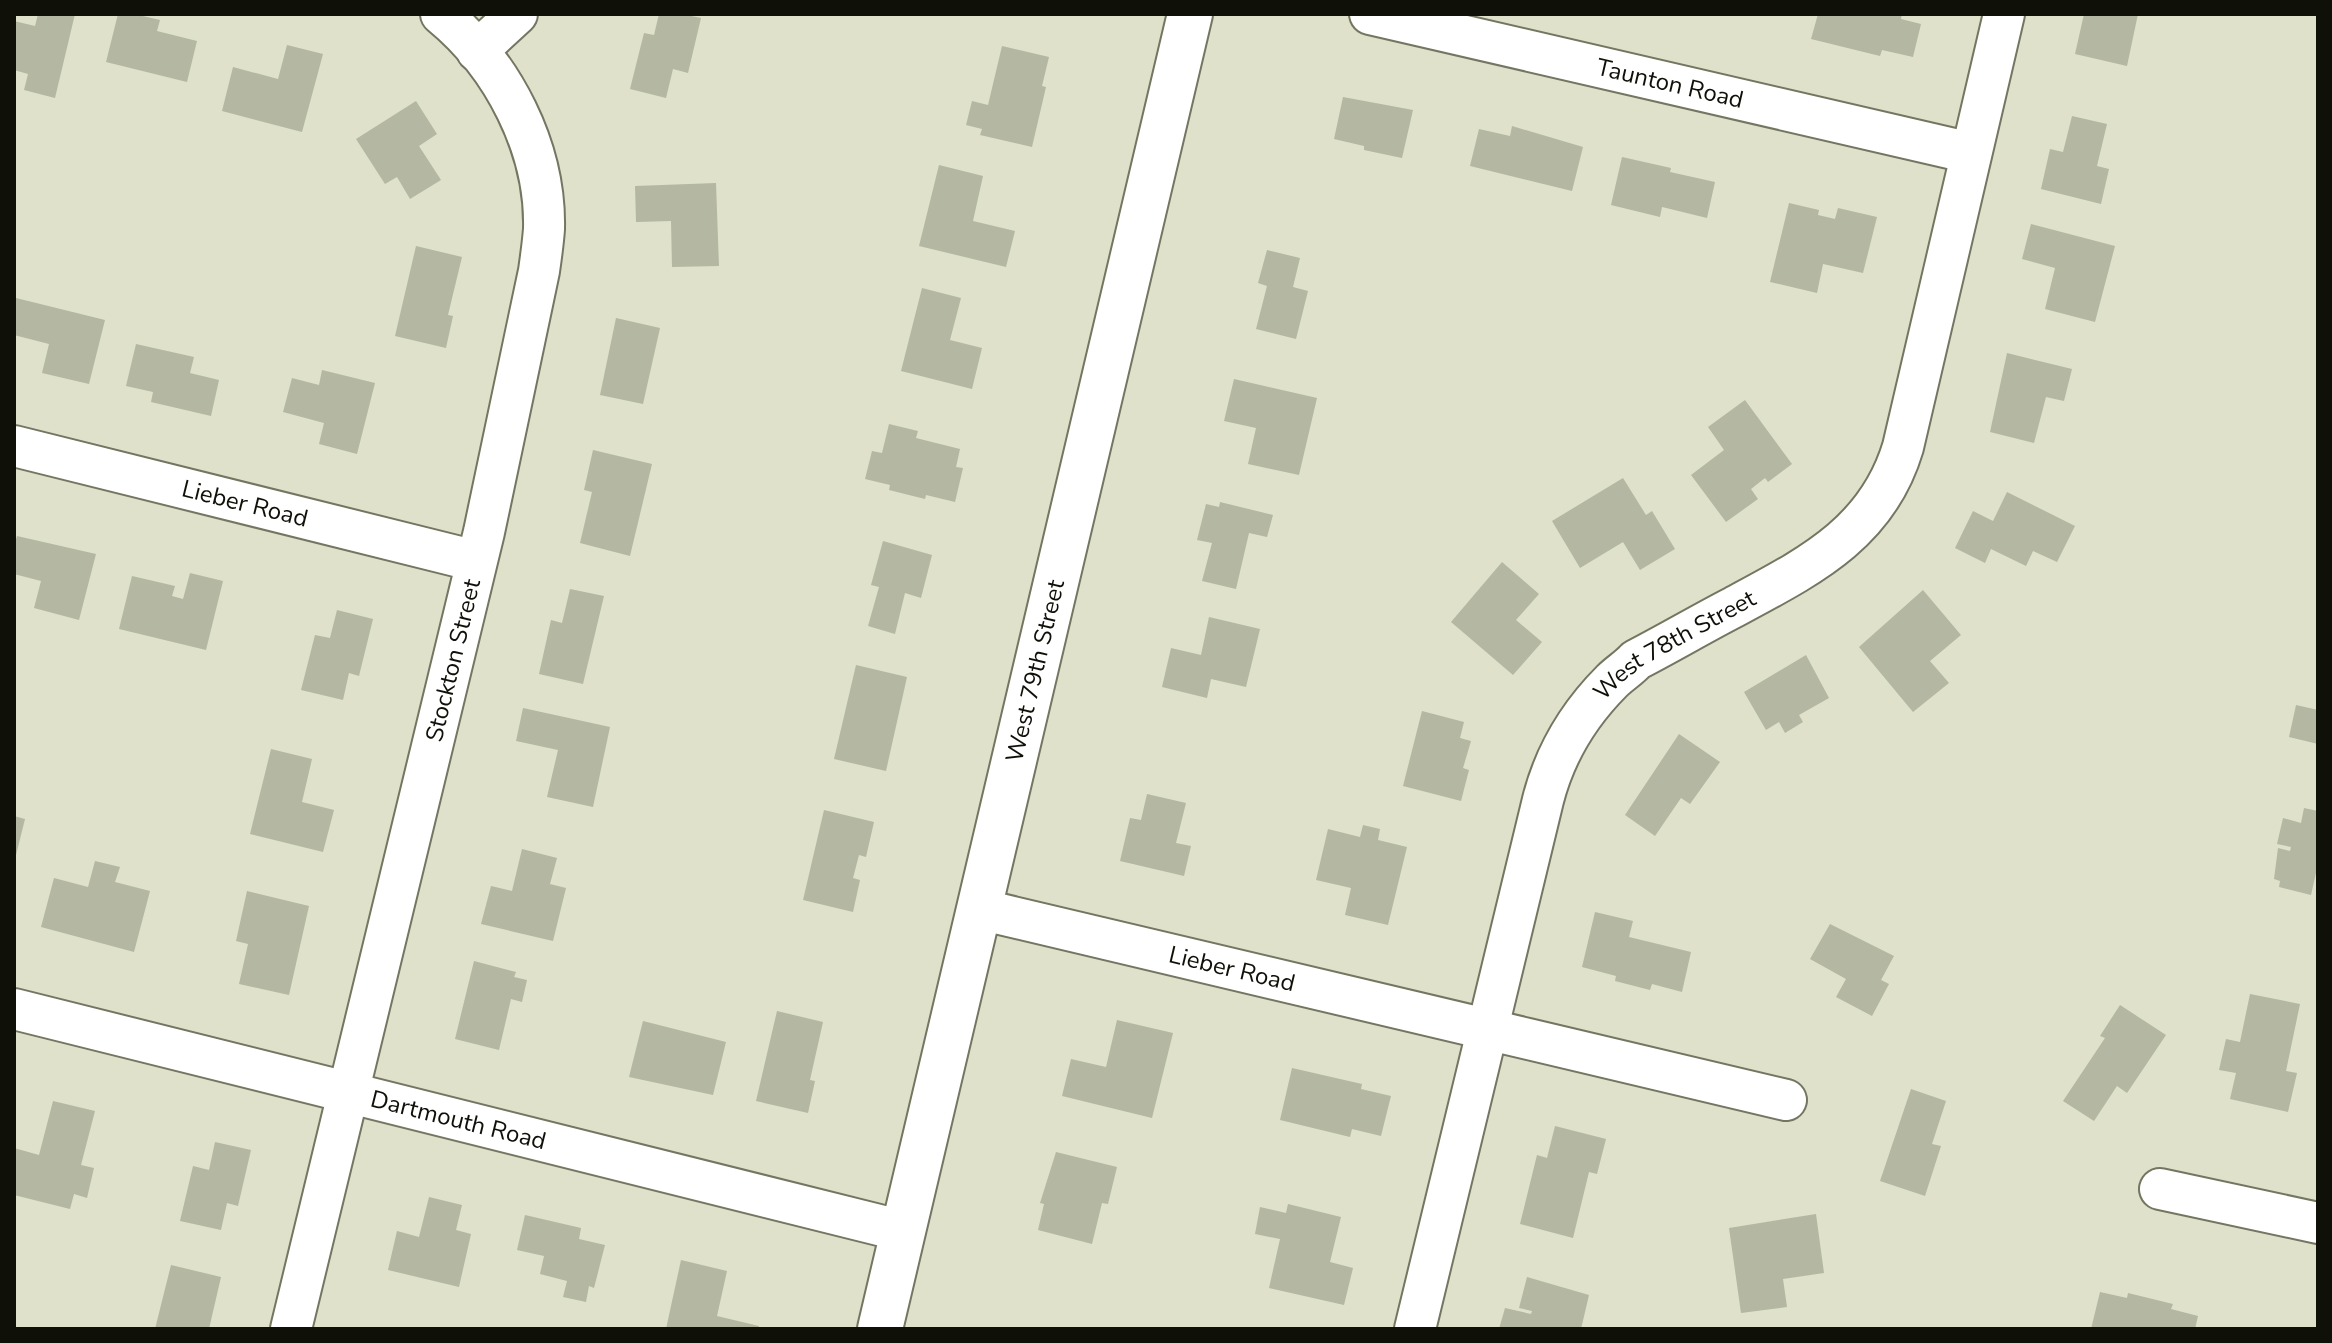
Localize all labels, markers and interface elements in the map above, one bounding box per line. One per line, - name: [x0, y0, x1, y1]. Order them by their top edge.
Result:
- street label: Taunton Road: [1593, 51, 1747, 116]
- street label: Lieber Road: [179, 472, 311, 535]
- street label: Stockton Street: [418, 575, 488, 745]
- street label: West 79th Street: [998, 576, 1072, 765]
- street label: West 78th Street: [1586, 582, 1762, 707]
- street label: Lieber Road: [1166, 938, 1298, 999]
- street label: Dartmouth Road: [367, 1083, 549, 1157]

